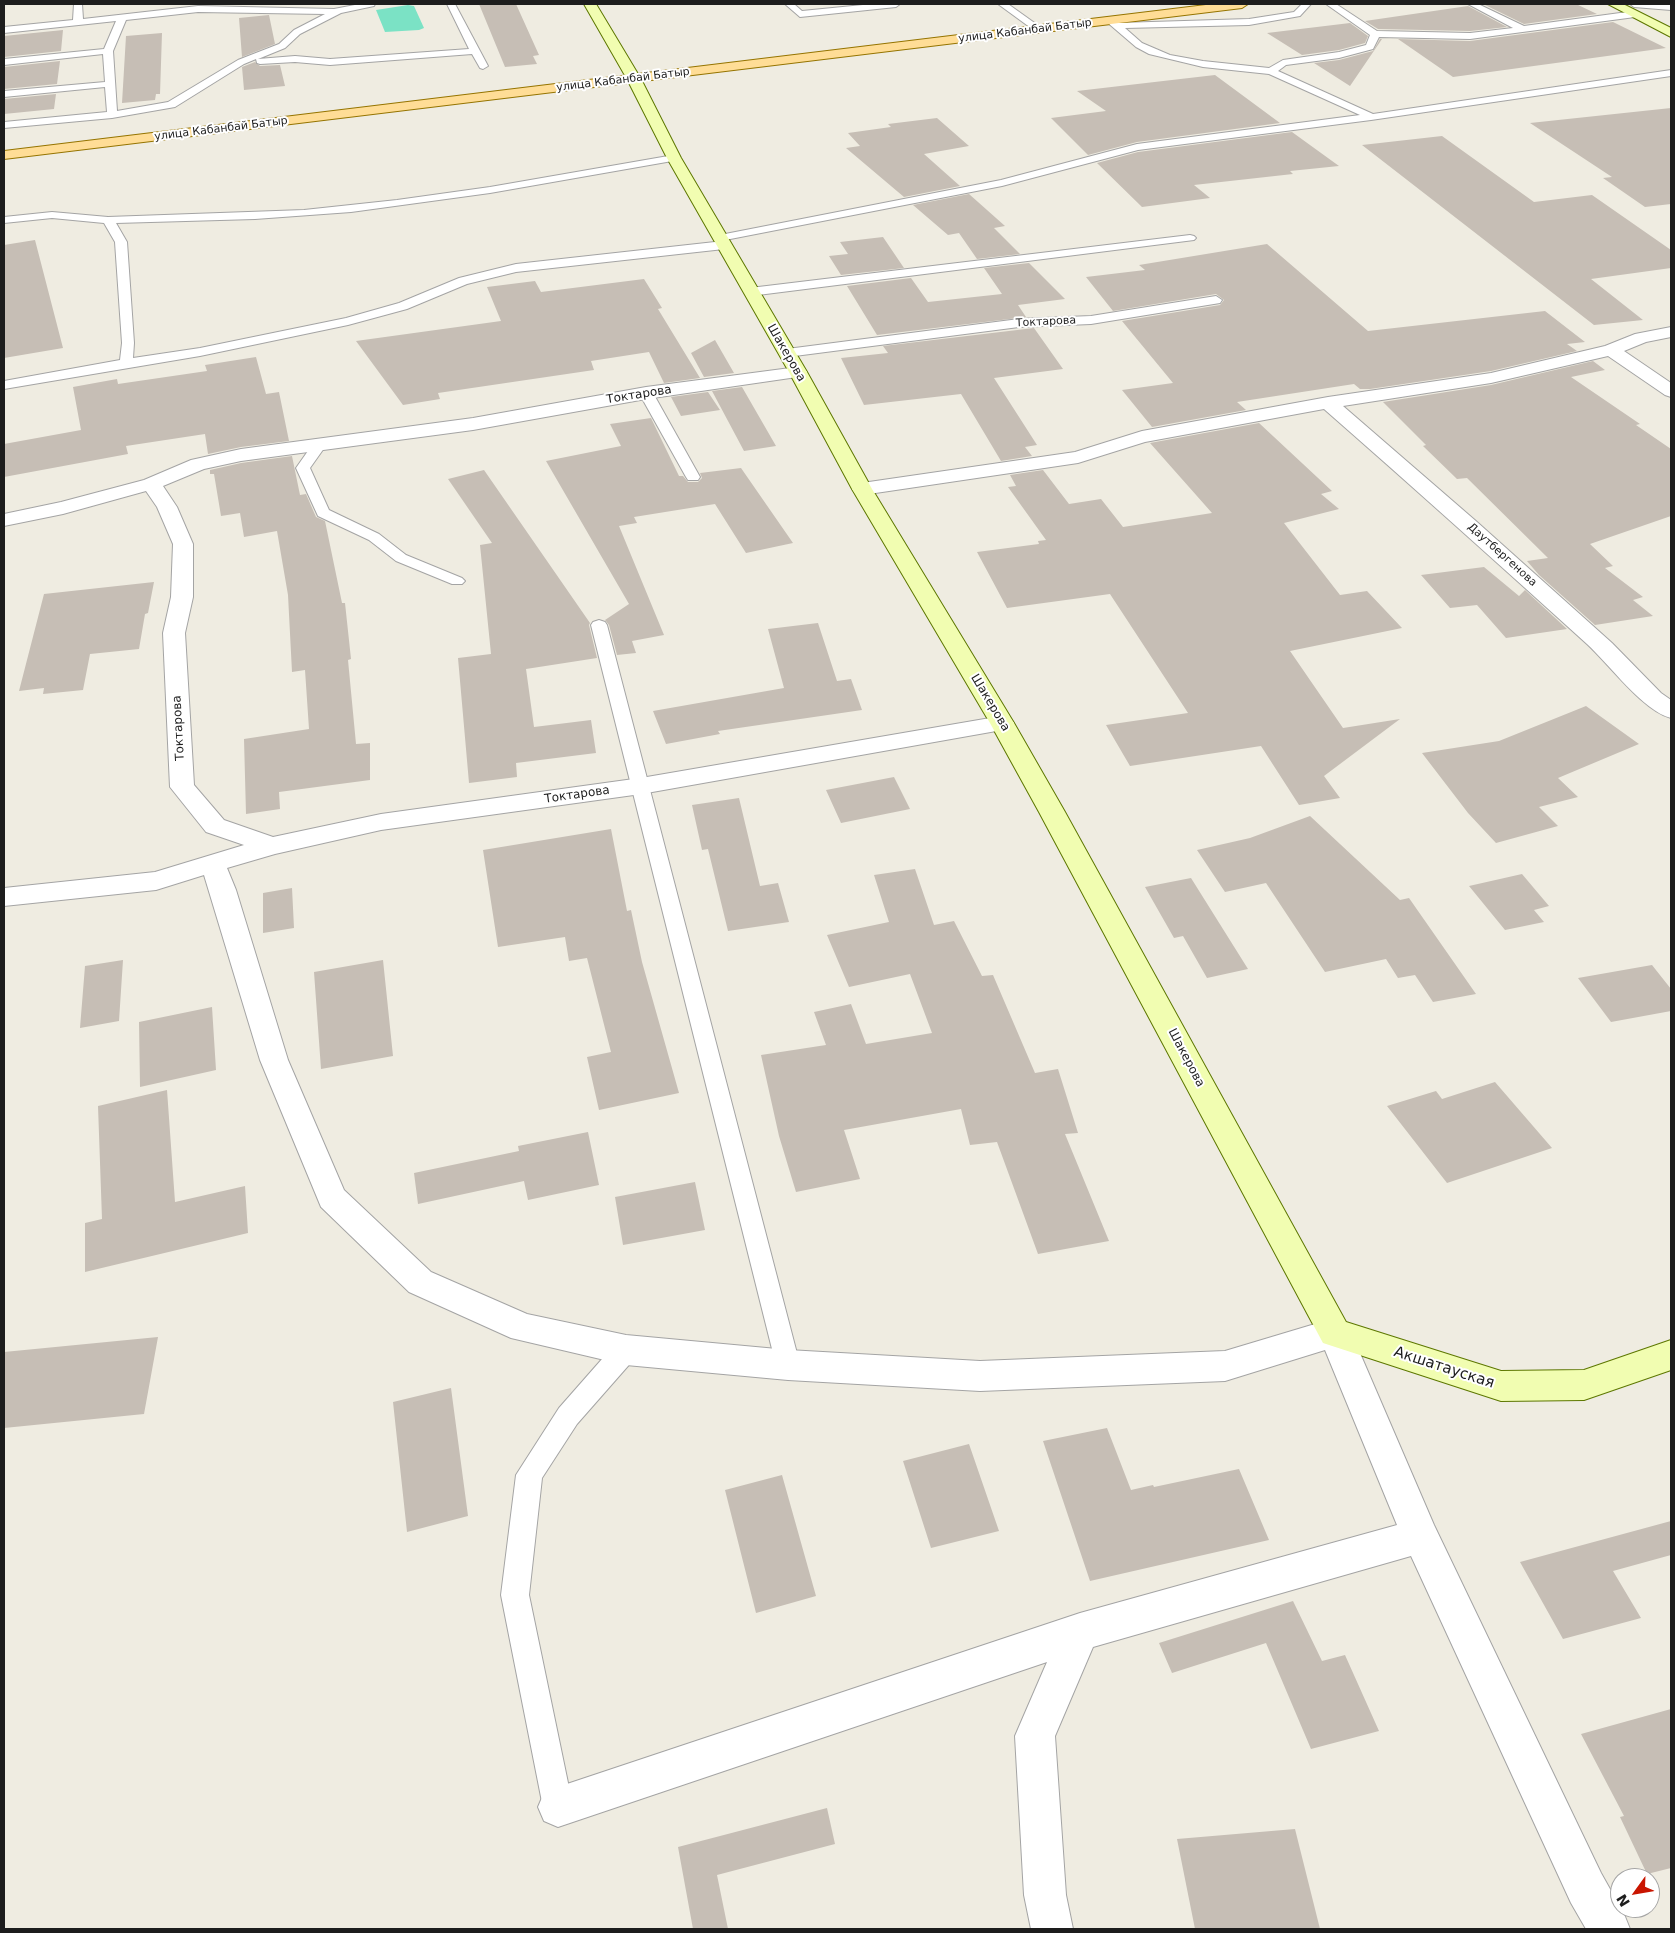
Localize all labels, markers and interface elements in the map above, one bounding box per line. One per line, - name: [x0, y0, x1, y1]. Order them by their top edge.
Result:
- street label: улица Кабанбай Батыр: [958, 16, 1092, 46]
- street label: улица Кабанбай Батыр: [556, 65, 690, 95]
- street label: улица Кабанбай Батыр: [154, 114, 288, 144]
- street label: Токтарова: [1016, 314, 1076, 330]
- street label: Шакерова: [764, 322, 808, 384]
- street label: Токтарова: [605, 383, 673, 407]
- street label: Даутбергенова: [1465, 520, 1539, 590]
- street label: Шакерова: [967, 672, 1013, 734]
- street label: Токтарова: [170, 695, 188, 761]
- street label: Токтарова: [543, 783, 611, 807]
- street label: Шакерова: [1165, 1026, 1207, 1090]
- street label: Акшатауская: [1391, 1343, 1497, 1393]
- north arrow: [1610, 1868, 1660, 1918]
- text: N: [1613, 1891, 1633, 1910]

